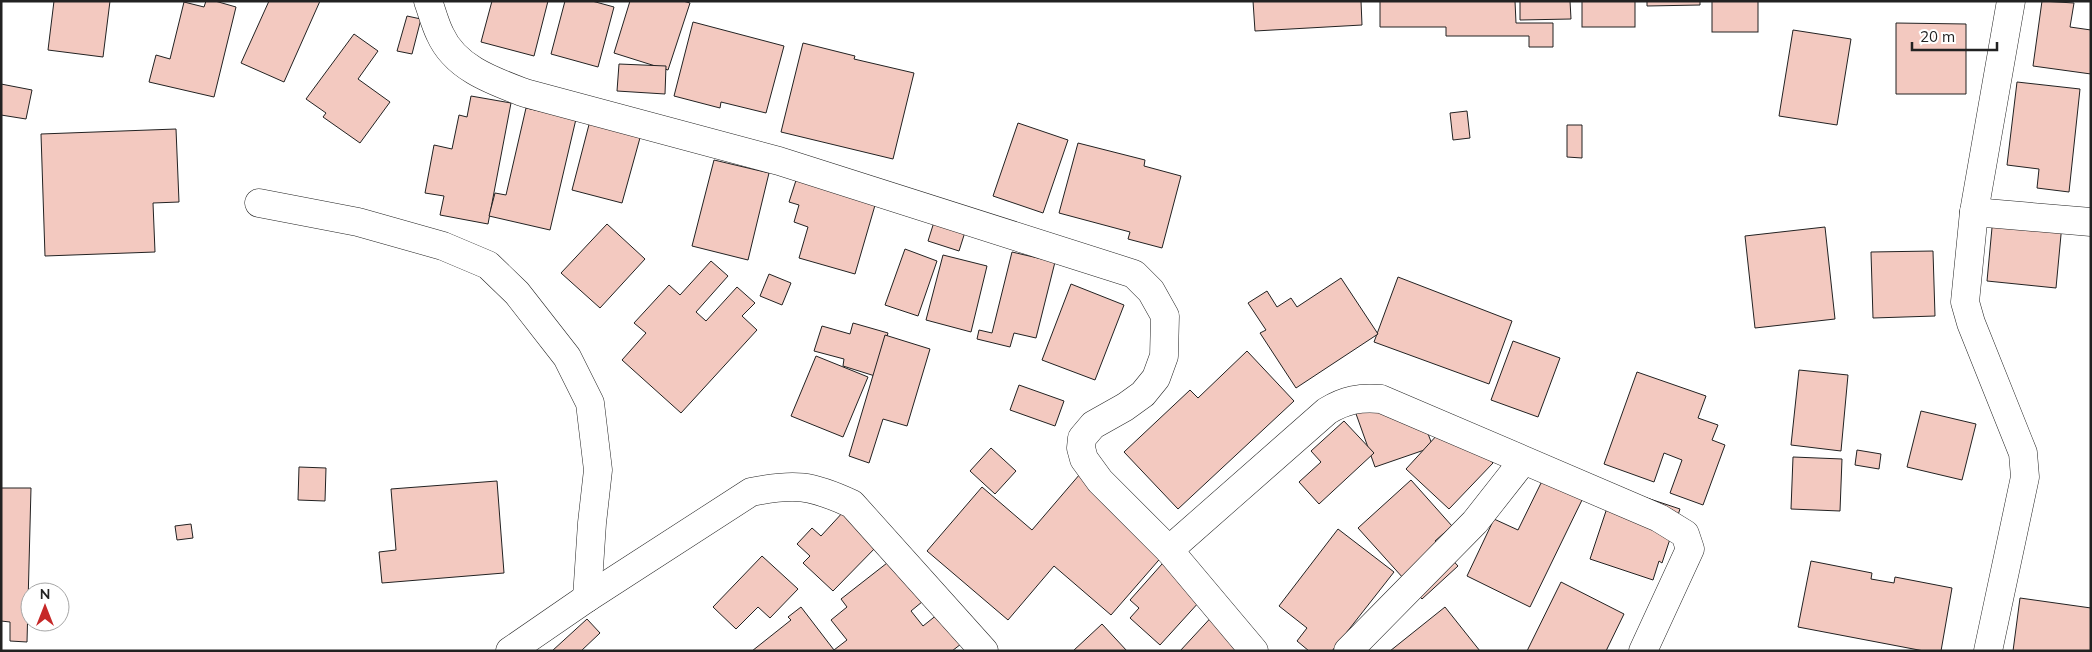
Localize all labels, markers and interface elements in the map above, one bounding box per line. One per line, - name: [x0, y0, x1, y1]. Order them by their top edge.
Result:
- scale bar: [1912, 20, 1997, 52]
- text: 20 m: [1920, 27, 1955, 46]
- north arrow: [20, 582, 70, 632]
- text: N: [40, 585, 50, 603]

